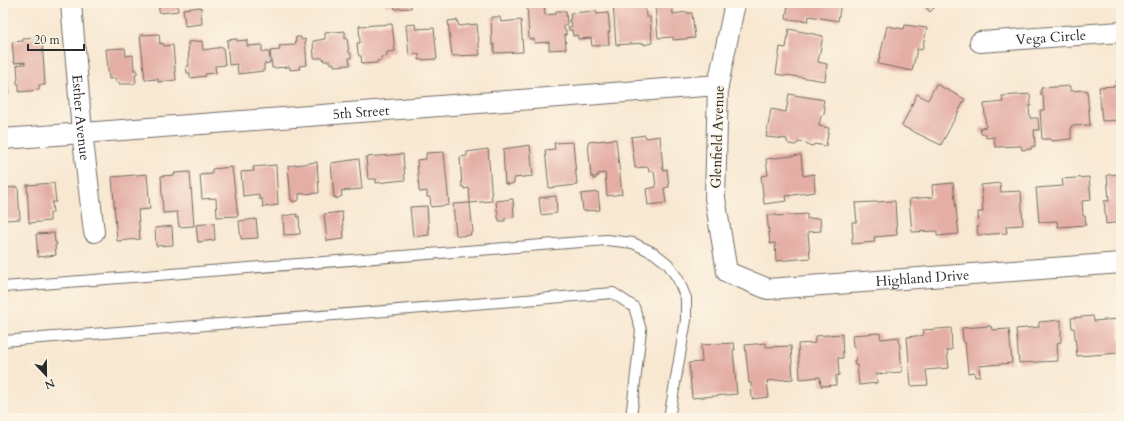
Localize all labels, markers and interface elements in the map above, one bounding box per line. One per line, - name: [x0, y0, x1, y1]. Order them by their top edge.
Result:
- scale bar: [28, 26, 84, 52]
- street label: Vega Circle: [1015, 26, 1087, 49]
- text: 20 m: [34, 32, 61, 48]
- street label: Esther Avenue: [67, 74, 94, 162]
- street label: Glenfield Avenue: [706, 85, 729, 189]
- street label: 5th Street: [332, 101, 391, 124]
- street label: Highland Drive: [875, 265, 970, 291]
- north arrow: [26, 355, 66, 395]
- text: N: [42, 375, 57, 393]

